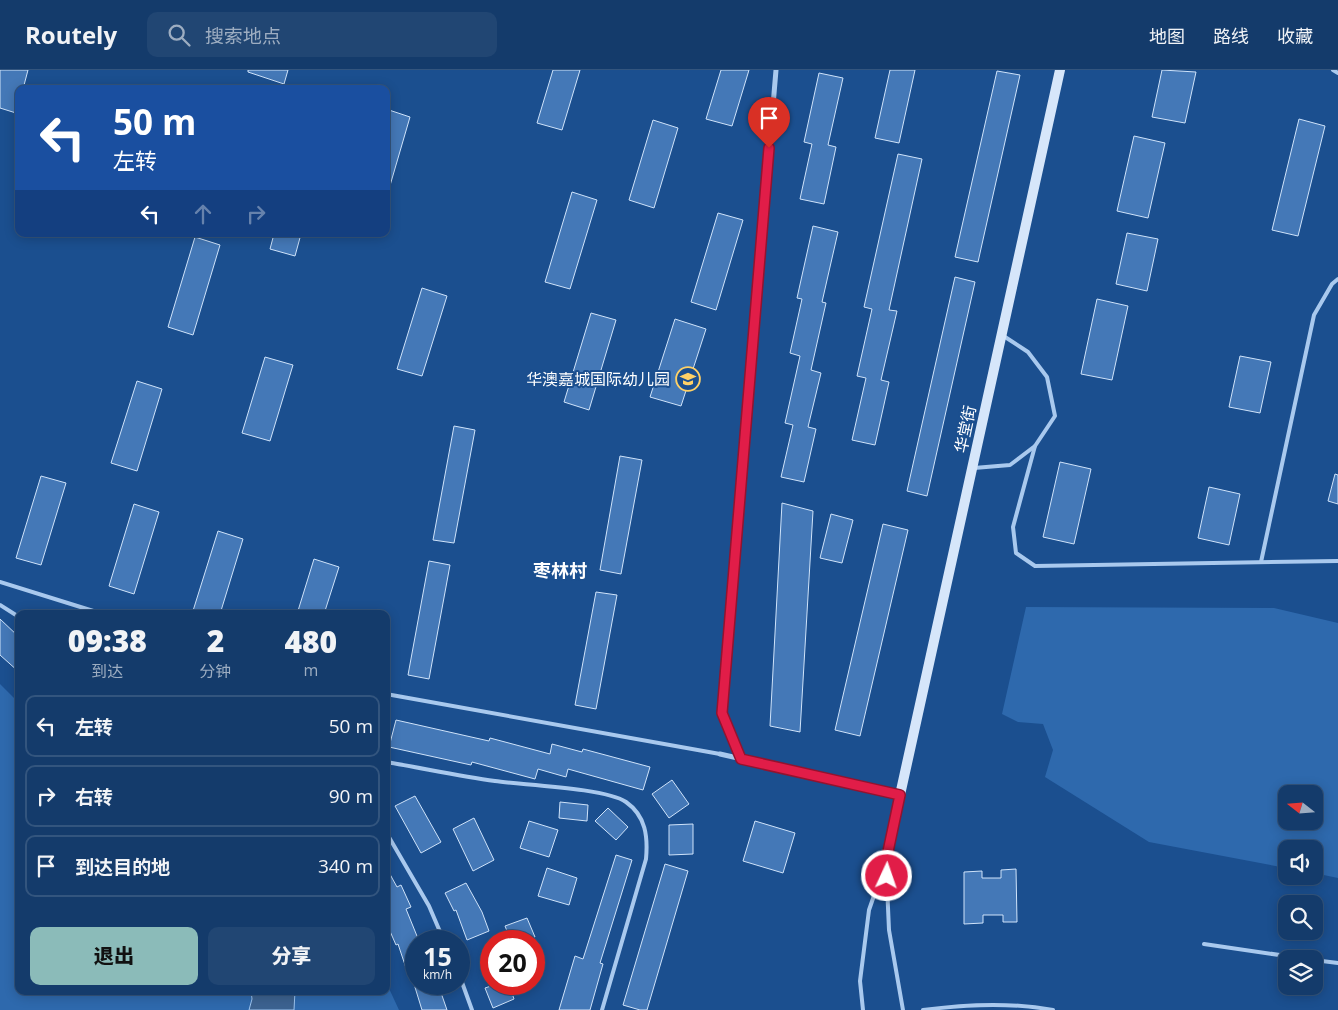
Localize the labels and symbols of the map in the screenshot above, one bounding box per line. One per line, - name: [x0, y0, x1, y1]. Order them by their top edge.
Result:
- pin: [748, 97, 790, 148]
- school or university icon: 华澳嘉城国际幼儿园: [675, 366, 701, 392]
- place label: 华澳嘉城国际幼儿园: [526, 368, 670, 390]
- street label: 华堂街: [949, 403, 981, 455]
- district label: 枣林村: [533, 558, 587, 582]
- north arrow: [1278, 785, 1322, 830]
- position arrow: [860, 849, 912, 901]
- speed limit sign: 20: [480, 930, 545, 995]

